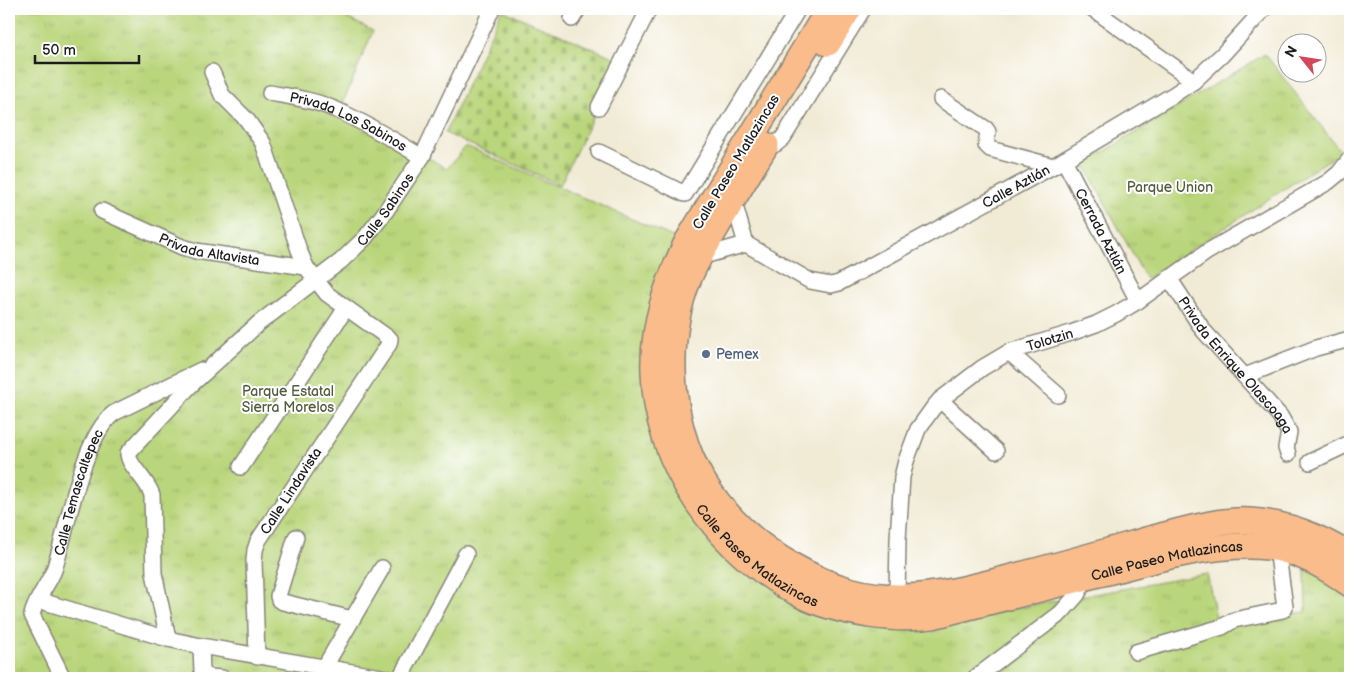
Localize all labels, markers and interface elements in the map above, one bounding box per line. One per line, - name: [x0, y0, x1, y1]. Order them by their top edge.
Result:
- scale bar: [35, 32, 139, 64]
- north arrow: [1276, 32, 1326, 82]
- text: 50 m: [42, 41, 76, 60]
- text: N: [1281, 43, 1301, 61]
- street label: Privada Los Sabinos: [288, 88, 410, 155]
- street label: Calle Paseo Matlazincas: [689, 91, 783, 233]
- street label: Calle Aztlán: [979, 161, 1053, 212]
- street label: Calle Sabinos: [353, 170, 417, 250]
- park label: Parque Union: [1127, 179, 1213, 196]
- street label: Cerrada Aztlán: [1072, 185, 1131, 277]
- street label: Privada Altavista: [156, 229, 261, 269]
- street label: Privada Enrique Olascoaga: [1175, 293, 1297, 437]
- street label: Tolotzin: [1024, 324, 1075, 355]
- place label: Pemex: [716, 346, 759, 363]
- marker: Pemex: [700, 348, 712, 360]
- park label: Parque Estatal Sierra Morelos: [242, 383, 334, 416]
- street label: Calle Temascaltepec: [50, 426, 107, 557]
- street label: Calle Lindavista: [257, 444, 325, 538]
- street label: Calle Paseo Matlazincas: [693, 501, 821, 610]
- street label: Calle Paseo Matlazincas: [1089, 537, 1243, 584]

